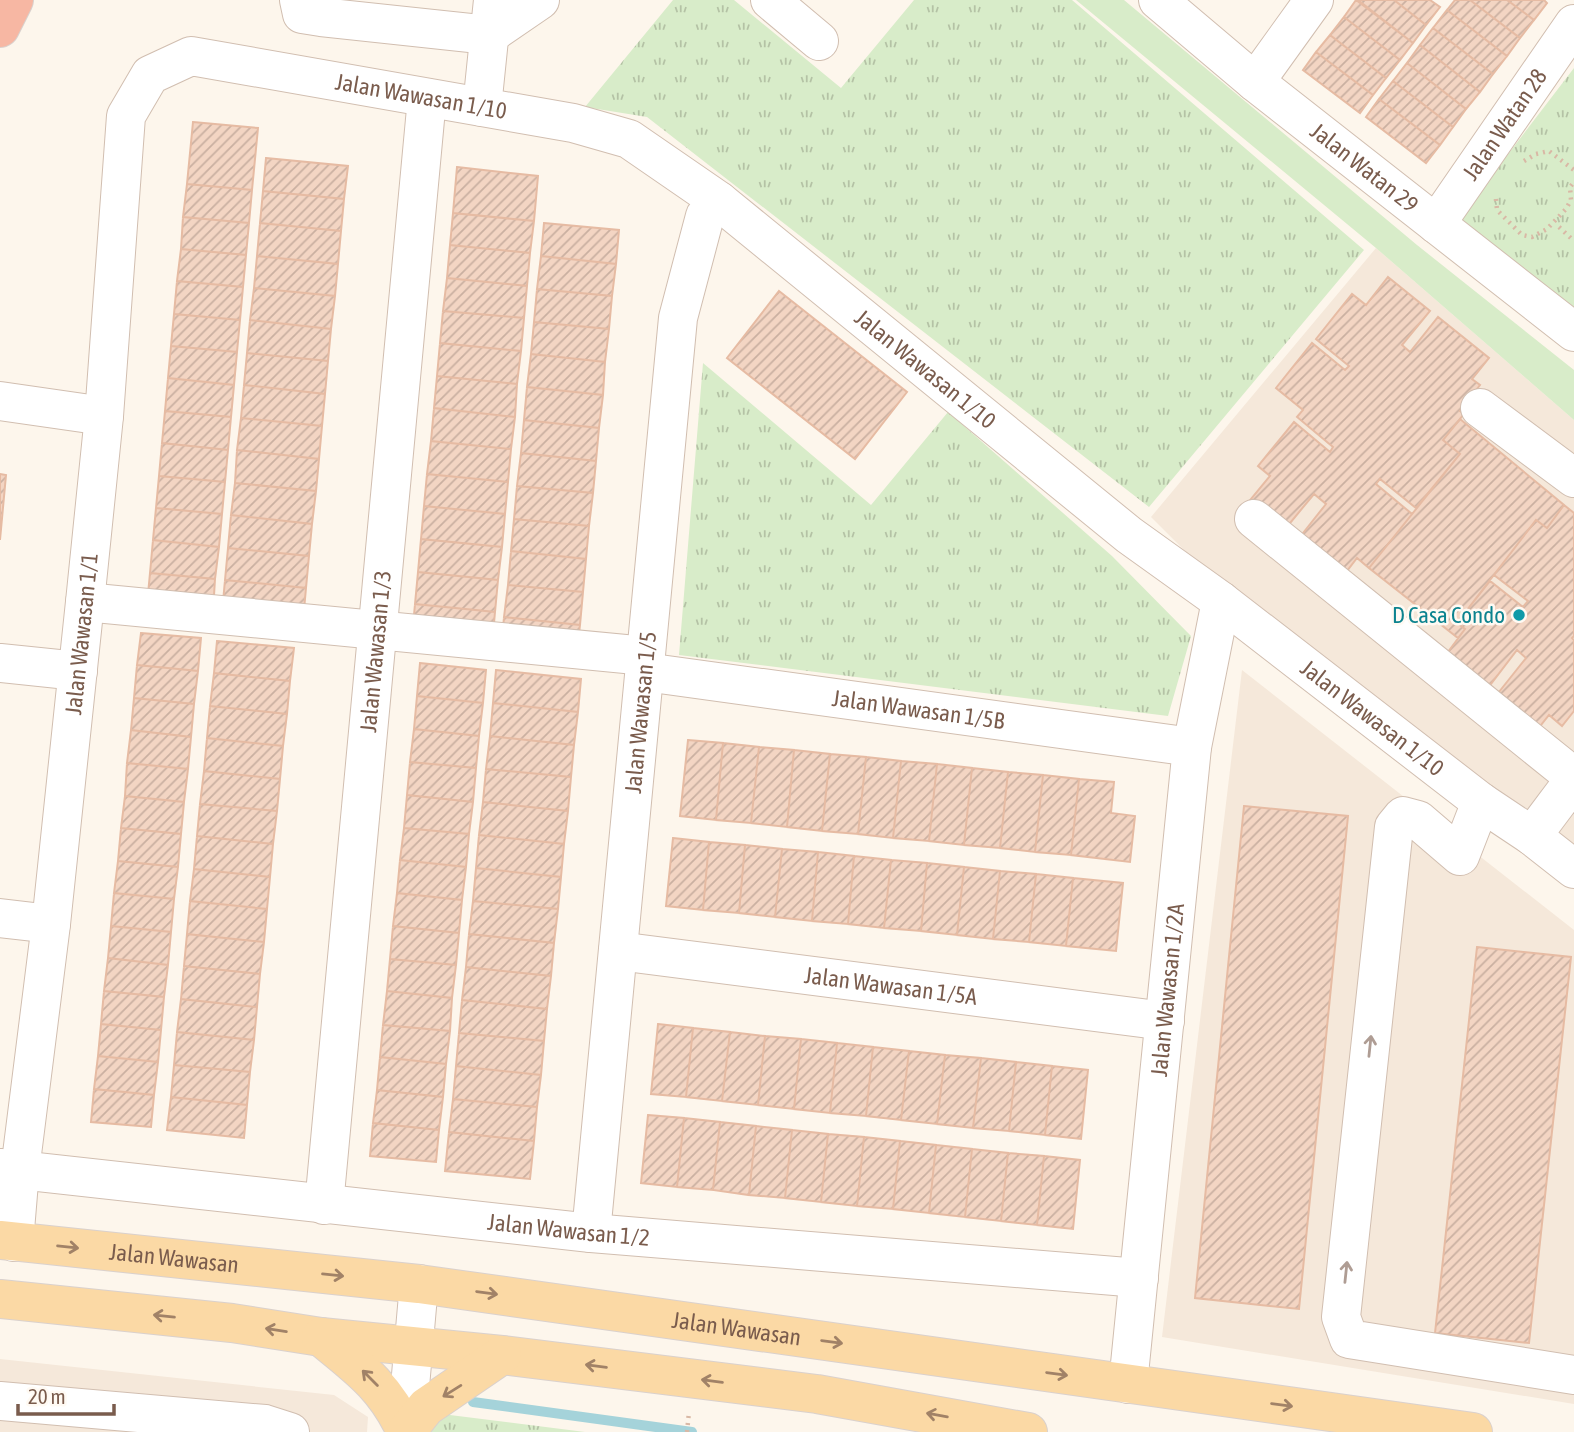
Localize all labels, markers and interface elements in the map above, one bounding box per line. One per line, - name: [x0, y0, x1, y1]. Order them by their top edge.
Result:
- street label: Jalan Watan 28: [1457, 64, 1552, 185]
- street label: Jalan Wawasan 1/10: [333, 69, 509, 124]
- street label: Jalan Watan 29: [1306, 118, 1423, 218]
- street label: Jalan Wawasan 1/10: [850, 304, 1001, 434]
- street label: Jalan Wawasan 1/1: [60, 552, 103, 716]
- street label: Jalan Wawasan 1/3: [355, 569, 396, 734]
- place label: D Casa Condo: [1392, 602, 1505, 628]
- marker: D Casa Condo: [1511, 607, 1527, 623]
- street label: Jalan Wawasan 1/5: [620, 630, 661, 795]
- street label: Jalan Wawasan 1/10: [1296, 655, 1449, 781]
- street label: Jalan Wawasan 1/5B: [831, 685, 1006, 734]
- street label: Jalan Wawasan 1/2A: [1146, 901, 1189, 1078]
- street label: Jalan Wawasan 1/5A: [803, 962, 979, 1010]
- one-way arrow: [1364, 1035, 1377, 1058]
- street label: Jalan Wawasan 1/2: [486, 1209, 651, 1251]
- street label: Jalan Wawasan: [108, 1239, 240, 1278]
- one-way arrow: [56, 1241, 79, 1254]
- one-way arrow: [1340, 1261, 1353, 1284]
- one-way arrow: [321, 1269, 344, 1282]
- one-way arrow: [475, 1287, 498, 1300]
- street label: Jalan Wawasan: [670, 1307, 803, 1351]
- one-way arrow: [154, 1309, 176, 1322]
- one-way arrow: [266, 1323, 288, 1336]
- one-way arrow: [820, 1335, 843, 1348]
- one-way arrow: [585, 1360, 608, 1373]
- one-way arrow: [1045, 1367, 1068, 1380]
- one-way arrow: [362, 1370, 379, 1387]
- scale bar: [18, 1372, 114, 1416]
- one-way arrow: [701, 1374, 724, 1387]
- text: 20 m: [28, 1384, 66, 1408]
- one-way arrow: [442, 1384, 462, 1398]
- one-way arrow: [1271, 1399, 1293, 1412]
- one-way arrow: [926, 1408, 949, 1421]

